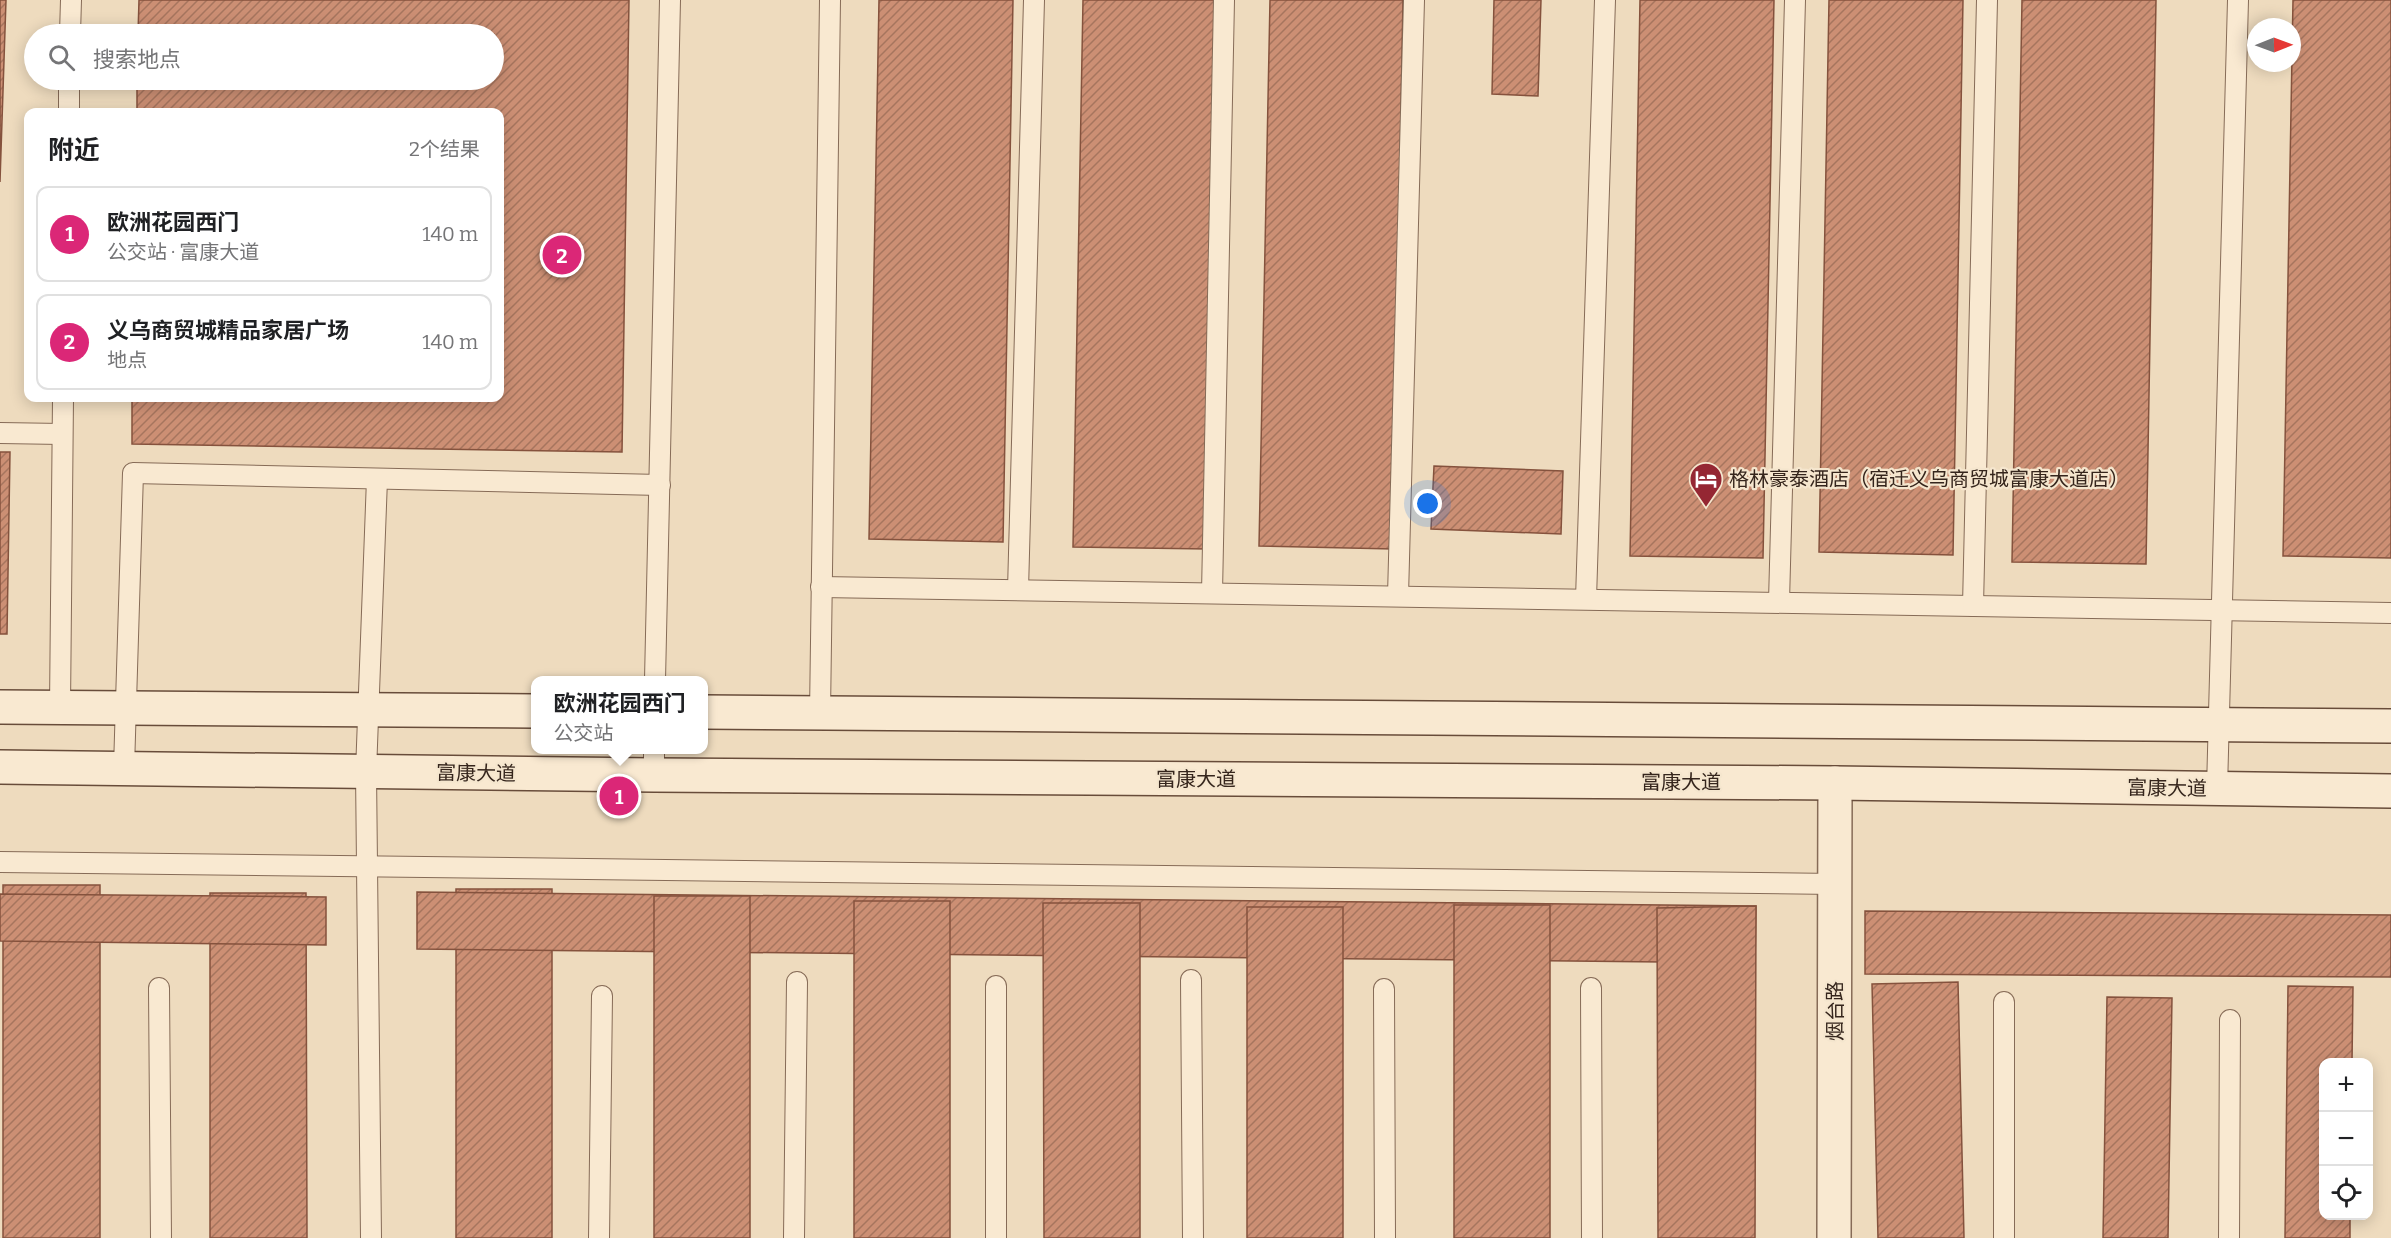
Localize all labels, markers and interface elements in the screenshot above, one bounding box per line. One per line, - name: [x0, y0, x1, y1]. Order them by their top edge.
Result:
- north arrow: [2247, 18, 2301, 72]
- search box: [24, 24, 504, 90]
- icon: search: [45, 41, 78, 74]
- text: 搜索地点: [93, 46, 181, 73]
- text: 附近: [48, 135, 100, 166]
- text: 2个结果: [409, 137, 480, 161]
- text: 欧洲花园西门: [107, 209, 239, 236]
- text: 1: [65, 222, 74, 246]
- text: 140 m: [422, 222, 478, 246]
- pin: 2: [542, 232, 582, 278]
- text: 公交站 · 富康大道: [107, 240, 259, 264]
- text: 义乌商贸城精品家居广场: [107, 317, 349, 344]
- text: 2: [64, 330, 75, 354]
- text: 140 m: [422, 330, 478, 354]
- text: 地点: [107, 348, 147, 372]
- hotel icon: 格林豪泰酒店（宿迁义乌商贸城富康大道店）: [1688, 461, 1724, 508]
- place label: 格林豪泰酒店（宿迁义乌商贸城富康大道店）: [1729, 467, 2129, 491]
- your location: [1413, 489, 1442, 518]
- popup: [531, 676, 708, 754]
- text: 欧洲花园西门: [553, 690, 686, 717]
- text: 公交站: [553, 721, 613, 745]
- street label: 富康大道: [436, 760, 516, 786]
- street label: 富康大道: [1156, 767, 1236, 791]
- street label: 富康大道: [1641, 770, 1721, 794]
- pin: 1: [600, 774, 638, 818]
- street label: 富康大道: [2127, 775, 2207, 801]
- street label: 烟台路: [1823, 981, 1847, 1041]
- map controls: [2319, 1058, 2373, 1220]
- button: +: [2319, 1058, 2373, 1112]
- button: −: [2319, 1112, 2373, 1166]
- button: locate: [2319, 1166, 2373, 1220]

